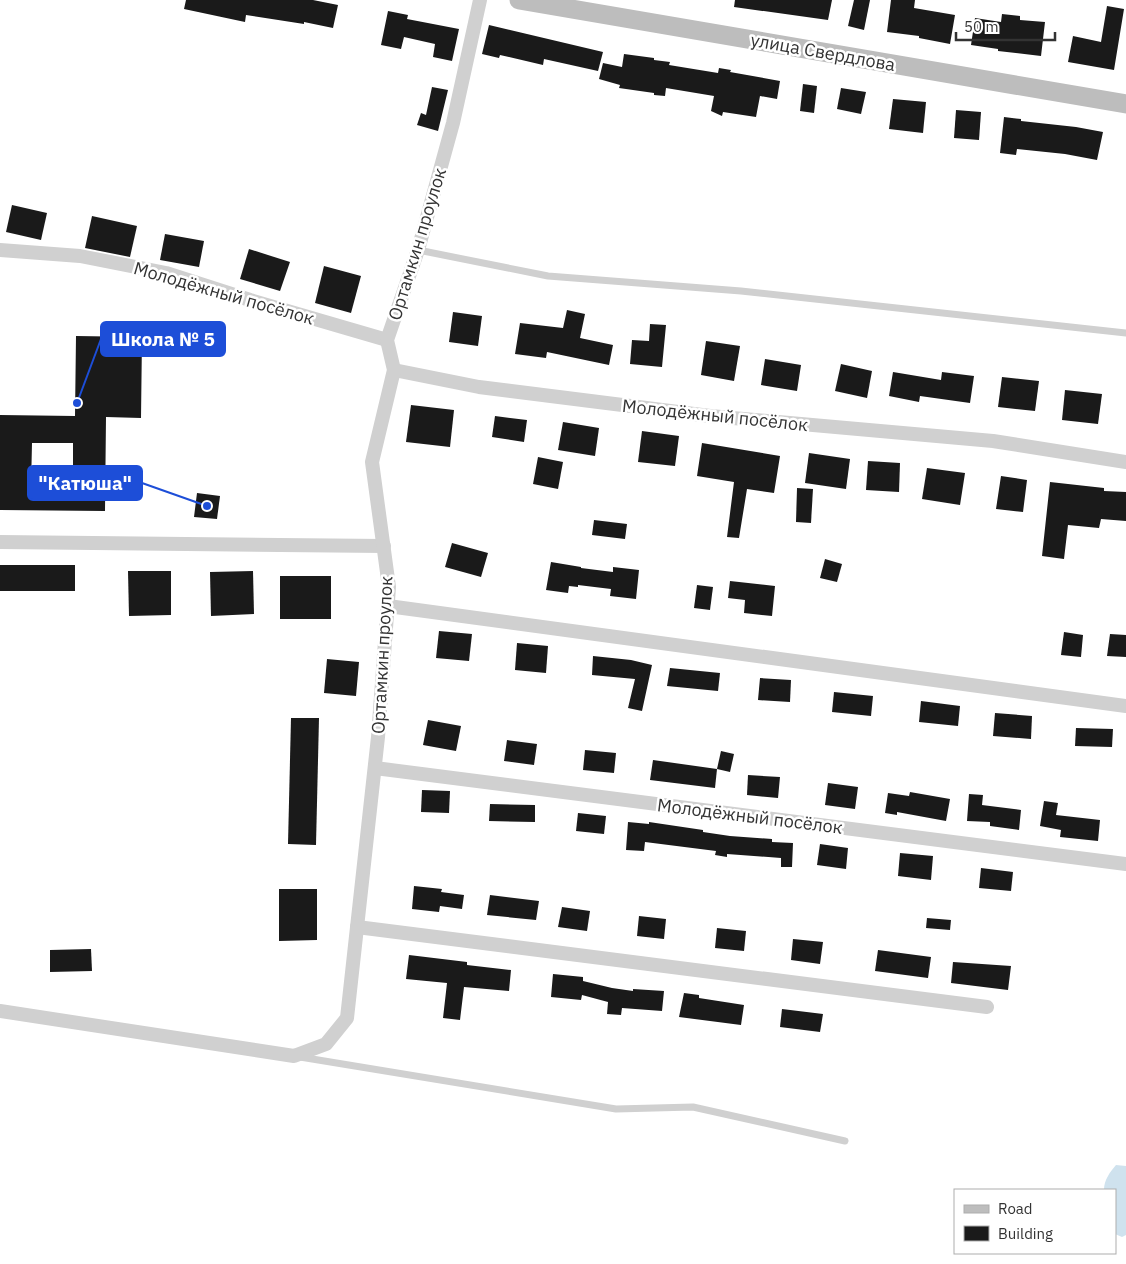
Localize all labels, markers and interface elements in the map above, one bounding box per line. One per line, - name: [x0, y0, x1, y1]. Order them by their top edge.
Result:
- scale bar: [956, 10, 1055, 42]
- text: 50 m: [964, 17, 999, 36]
- street label: улица Свердлова: [749, 28, 897, 76]
- street label: Ортамкин проулок: [383, 165, 451, 323]
- street label: Молодёжный посёлок: [131, 256, 317, 330]
- callout: Школа № 5: [101, 322, 225, 356]
- text: Школа № 5: [111, 327, 215, 351]
- street label: Молодёжный посёлок: [621, 394, 809, 436]
- callout: "Катюша": [28, 466, 142, 500]
- text: "Катюша": [38, 471, 132, 495]
- street label: Ортамкин проулок: [366, 575, 398, 735]
- street label: Молодёжный посёлок: [656, 793, 844, 839]
- legend: [954, 1189, 1116, 1254]
- text: Road: [998, 1199, 1033, 1218]
- text: Building: [998, 1224, 1053, 1243]

